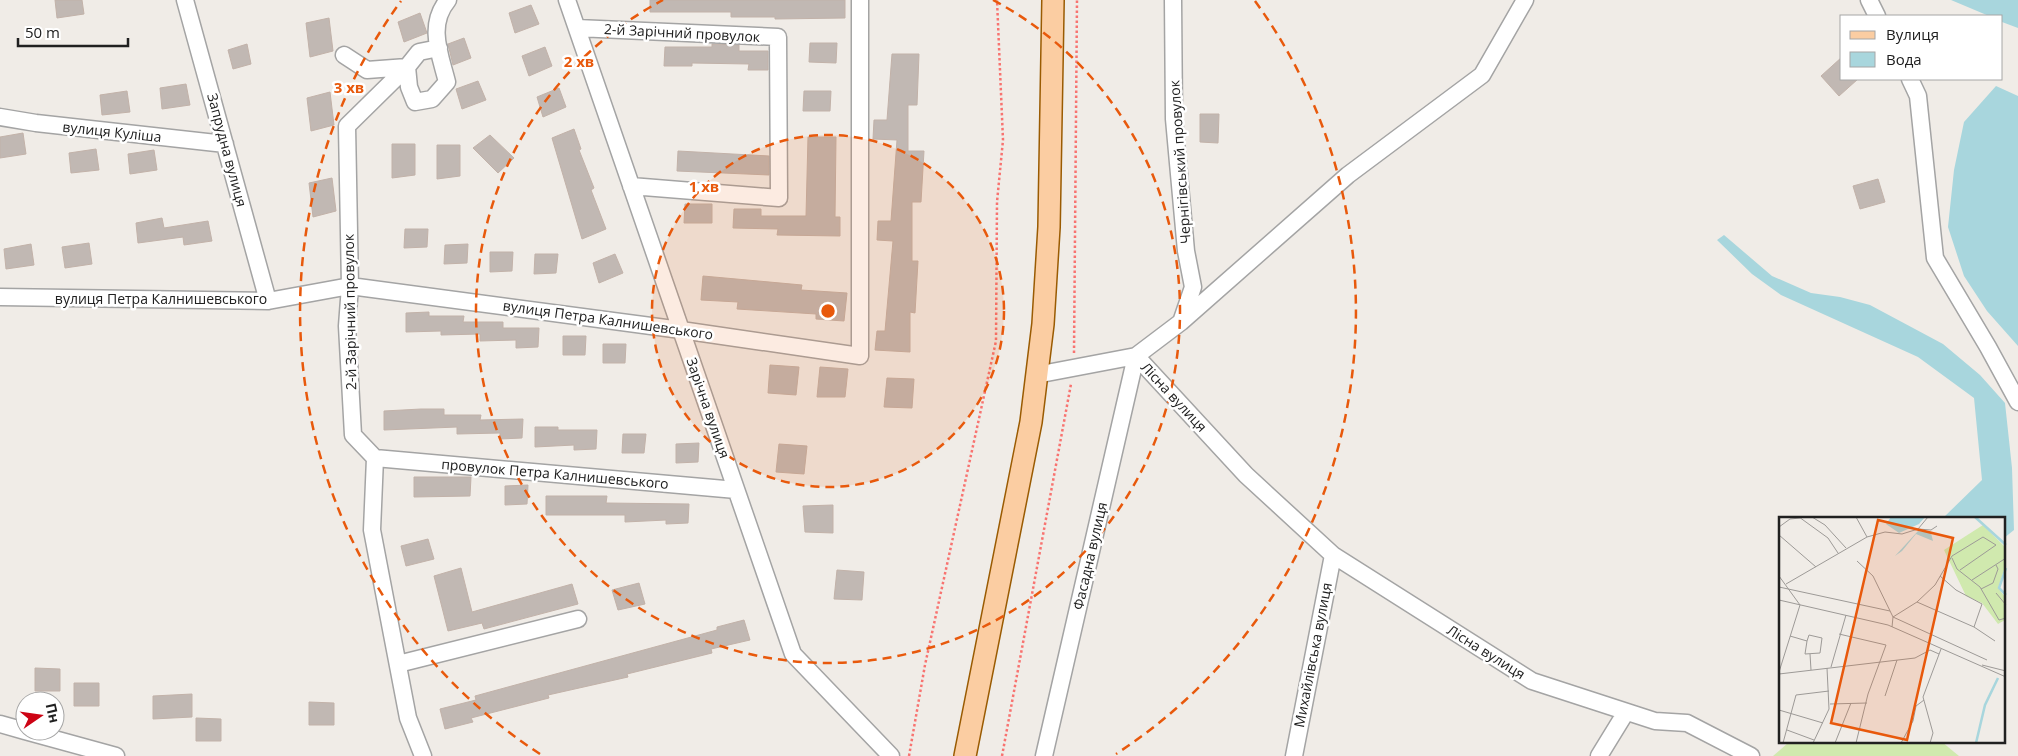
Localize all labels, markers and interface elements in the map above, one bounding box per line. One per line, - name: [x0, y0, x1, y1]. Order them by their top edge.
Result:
- scale bar: [18, 15, 128, 47]
- legend: [1840, 15, 2003, 80]
- street label: 2-й Зарічний провулок: [603, 19, 761, 46]
- text: 50 m: [25, 22, 60, 42]
- text: Вулиця: [1886, 24, 1939, 44]
- text: Вода: [1886, 49, 1922, 69]
- text: 2 хв: [564, 51, 594, 71]
- text: 3 хв: [334, 77, 364, 97]
- street label: Чернігівський провулок: [1164, 79, 1195, 245]
- street label: Запрудна вулиця: [203, 91, 252, 209]
- street label: вулиця Куліша: [62, 117, 162, 146]
- text: 1 хв: [689, 176, 719, 196]
- street label: 2-й Зарічний провулок: [339, 233, 360, 390]
- street label: вулиця Петра Калнишевського: [55, 289, 267, 308]
- street label: вулиця Петра Калнишевського: [502, 295, 714, 344]
- centre of rings: [819, 302, 837, 320]
- street label: Зарічна вулиця: [682, 355, 735, 461]
- street label: Лісна вулиця: [1137, 358, 1212, 436]
- street label: провулок Петра Калнишевського: [441, 454, 670, 493]
- street label: Фасадна вулиця: [1068, 500, 1111, 612]
- inset map: [1779, 517, 2006, 744]
- street label: Михайлівська вулиця: [1289, 581, 1336, 729]
- street label: Лісна вулиця: [1444, 620, 1529, 683]
- north arrow: [15, 691, 65, 741]
- text: Пн: [42, 701, 65, 725]

